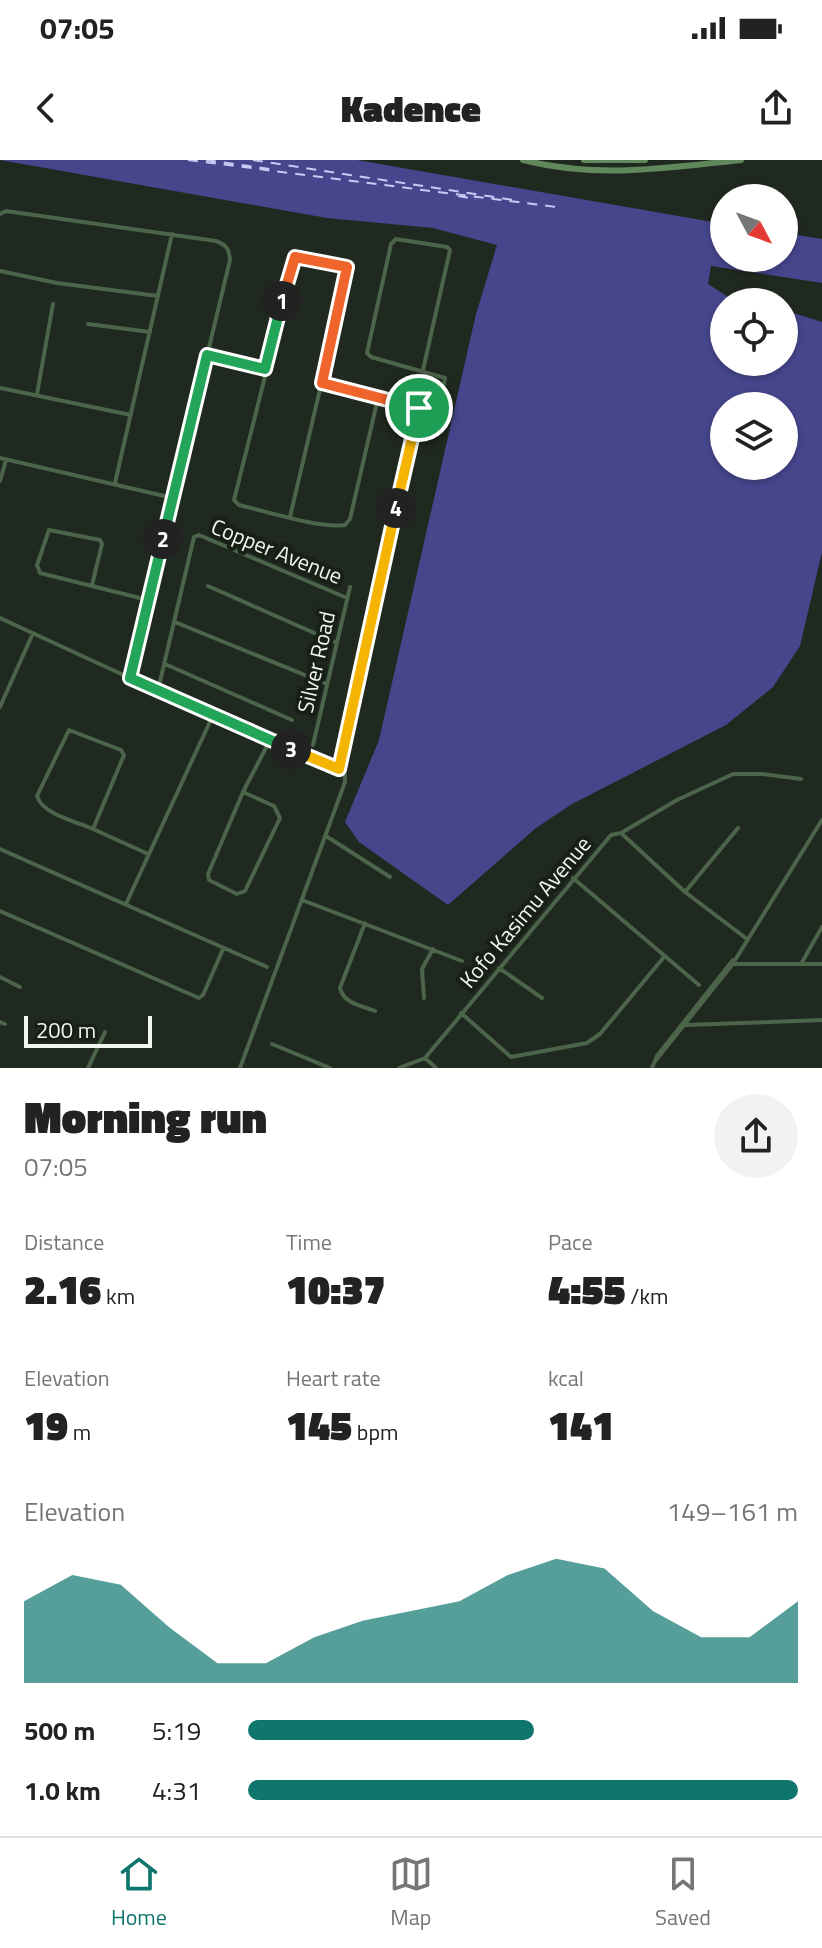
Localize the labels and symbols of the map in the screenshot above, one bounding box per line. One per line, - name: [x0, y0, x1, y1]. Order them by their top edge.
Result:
- north arrow: [710, 184, 798, 272]
- pin: 1: [262, 281, 302, 321]
- pin: [385, 374, 453, 442]
- pin: 4: [376, 488, 416, 528]
- street label: Copper Avenue: [206, 509, 348, 593]
- pin: 2: [143, 519, 183, 559]
- street label: Silver Road: [288, 608, 344, 716]
- pin: 3: [271, 729, 311, 769]
- street label: Kofo Kasimu Avenue: [451, 828, 599, 996]
- scale bar: [24, 1012, 152, 1048]

